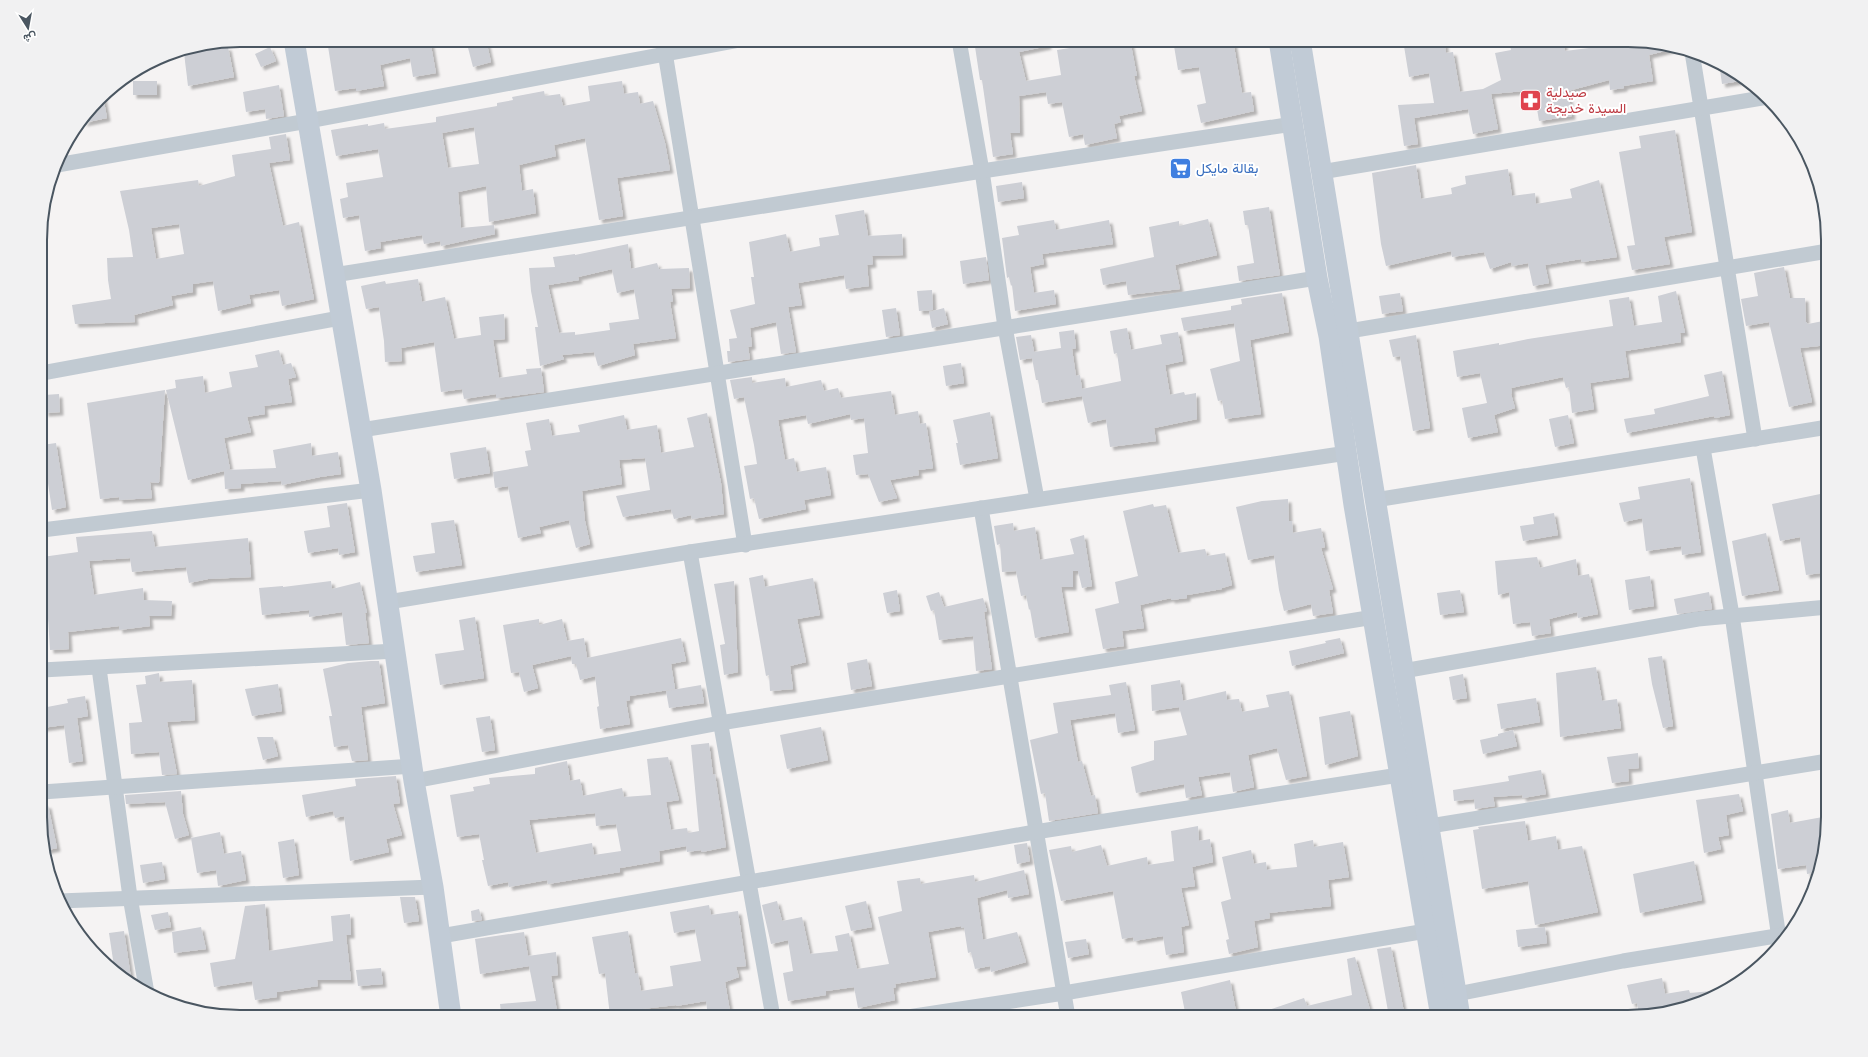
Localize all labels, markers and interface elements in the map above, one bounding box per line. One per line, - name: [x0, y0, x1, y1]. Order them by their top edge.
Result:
- north arrow: [8, 8, 48, 48]
- text: ش: [22, 29, 38, 47]
- place label: صيدلية السيدة خديجة: [1546, 82, 1626, 118]
- pharmacy icon: صيدلية السيدة خديجة: [1518, 87, 1544, 113]
- supermarket icon: بقالة مايكل: [1168, 155, 1194, 181]
- place label: بقالة مايكل: [1196, 158, 1258, 178]

